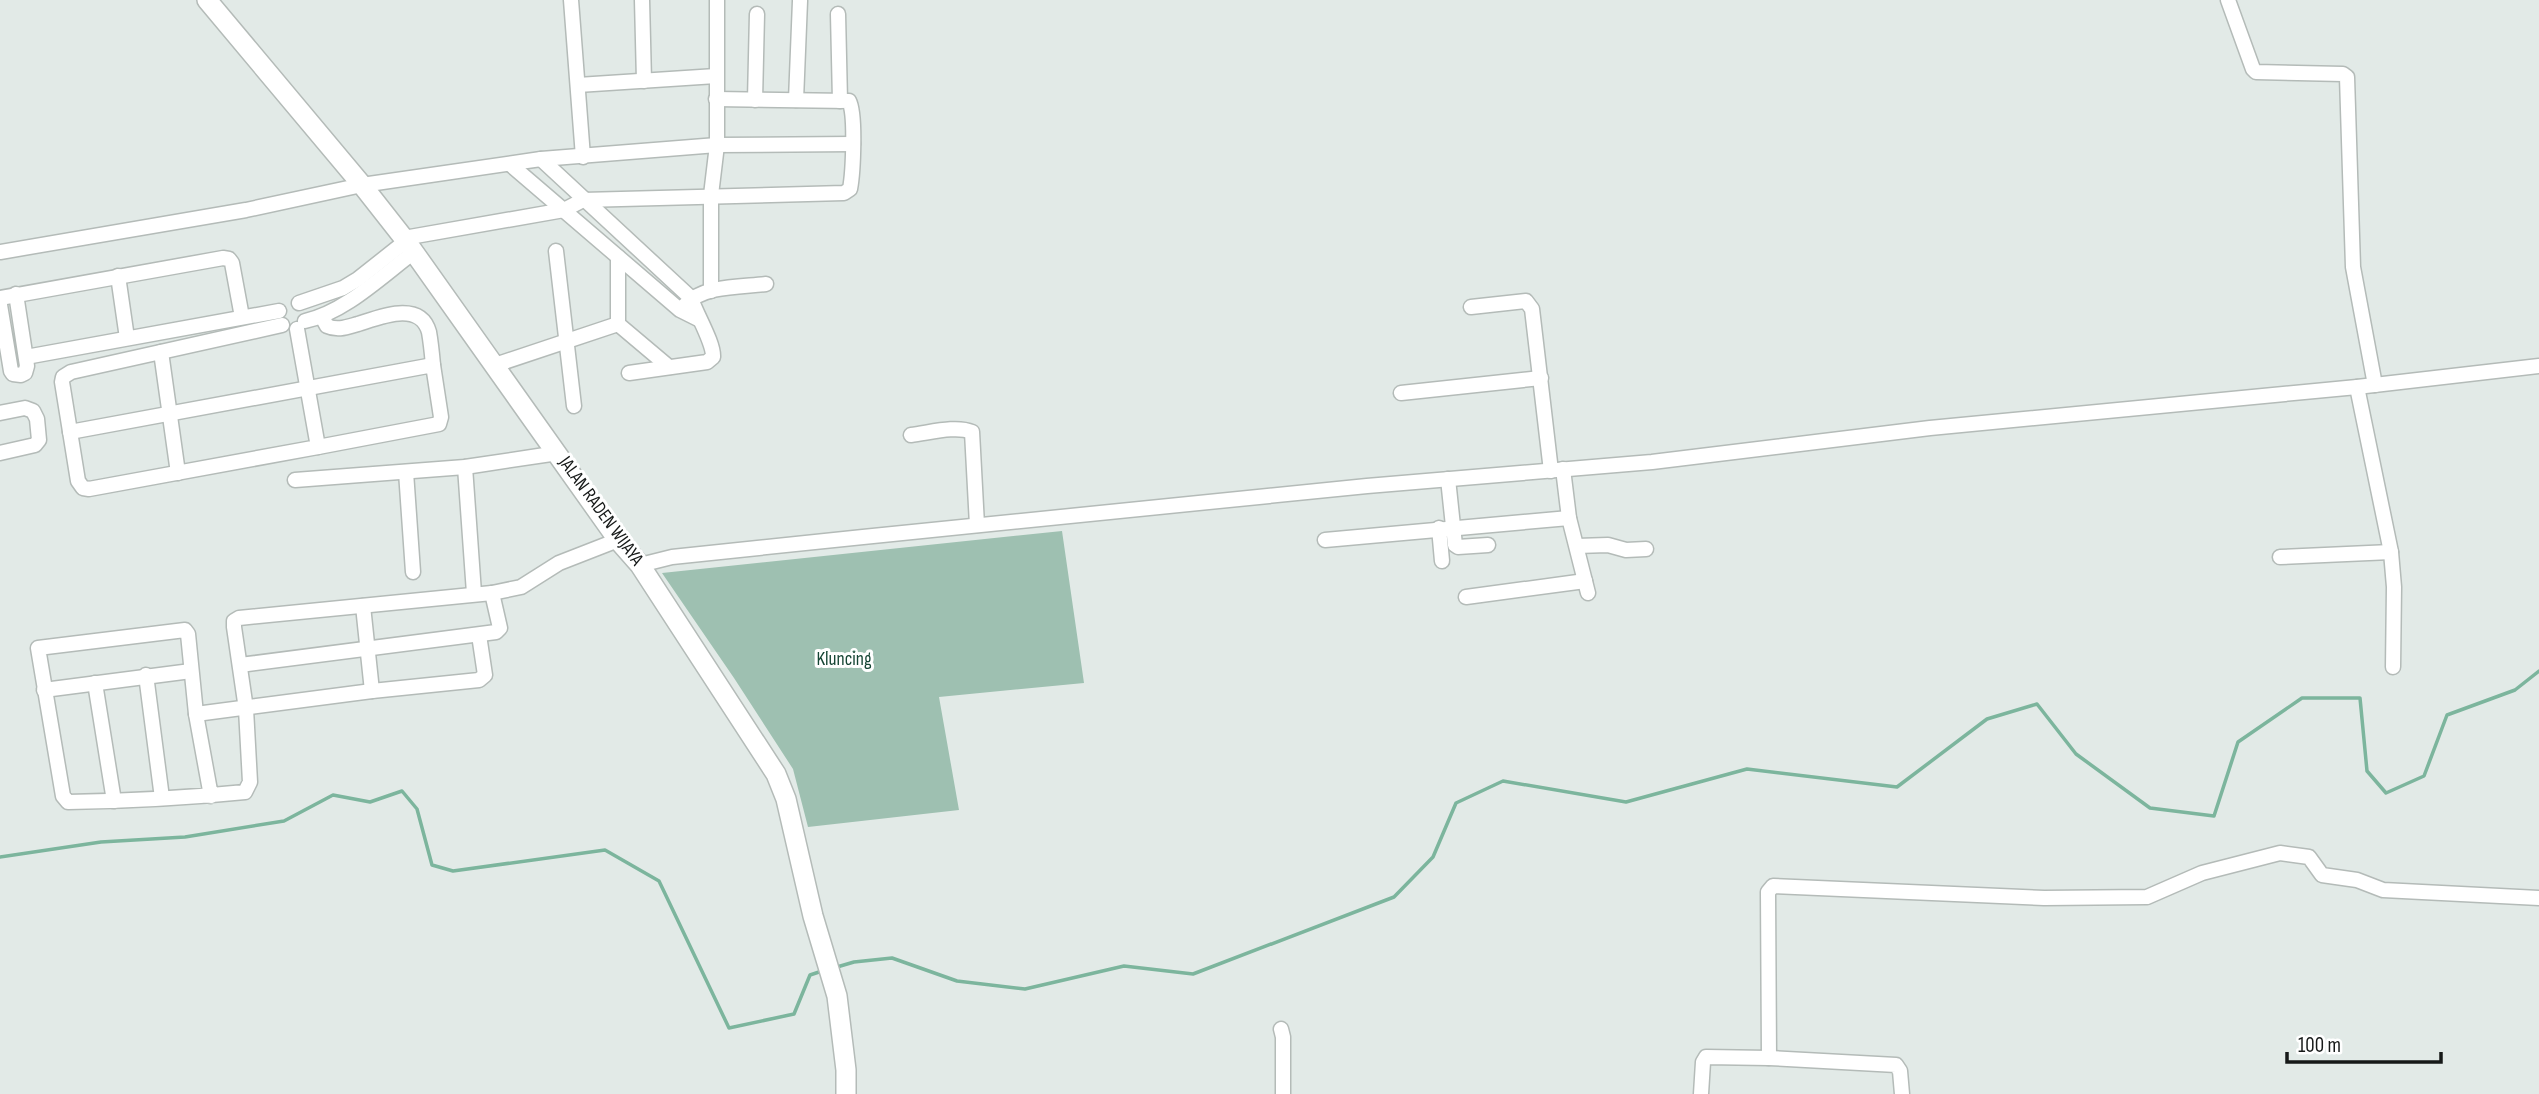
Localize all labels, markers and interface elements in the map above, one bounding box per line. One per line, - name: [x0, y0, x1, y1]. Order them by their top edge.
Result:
- street label: JALAN RADEN WIJAYA: [553, 451, 649, 571]
- park label: Kluncing: [816, 648, 872, 671]
- scale bar: [2287, 1020, 2441, 1064]
- text: 100 m: [2298, 1033, 2341, 1058]

